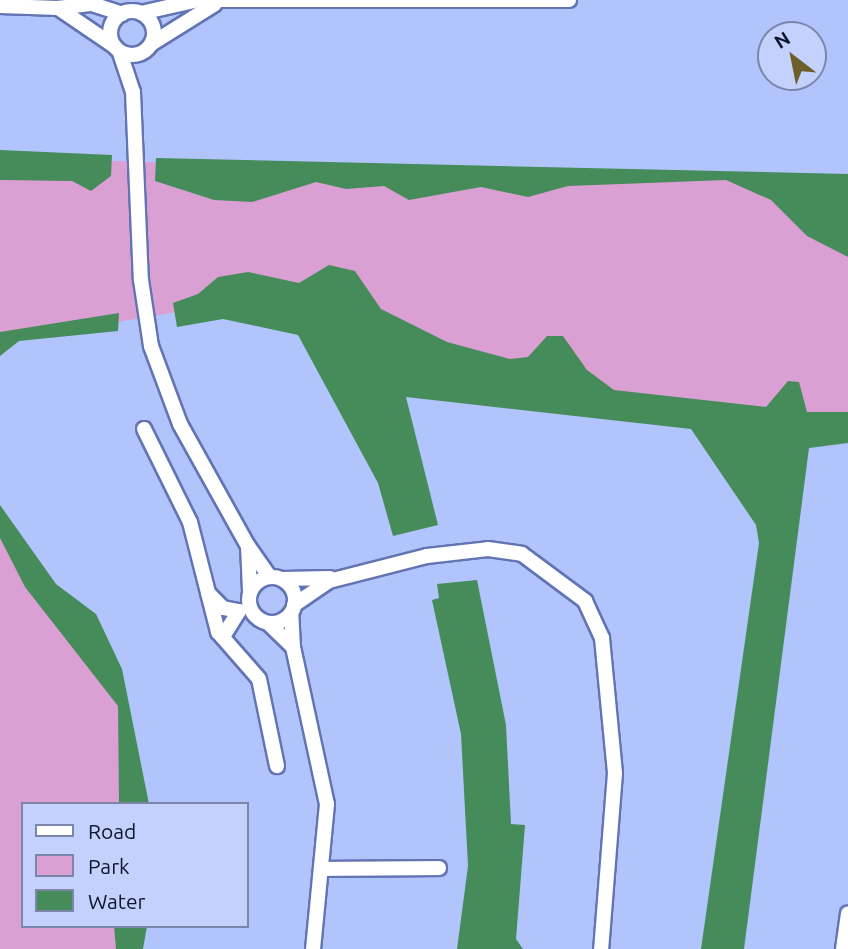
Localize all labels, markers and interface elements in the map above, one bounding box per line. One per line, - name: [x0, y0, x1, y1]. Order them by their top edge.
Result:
- north arrow: [757, 21, 827, 91]
- text: N: [770, 27, 794, 53]
- legend: [21, 802, 248, 928]
- text: Road: [88, 819, 136, 843]
- text: Park: [88, 854, 130, 878]
- text: Water: [88, 889, 146, 913]

